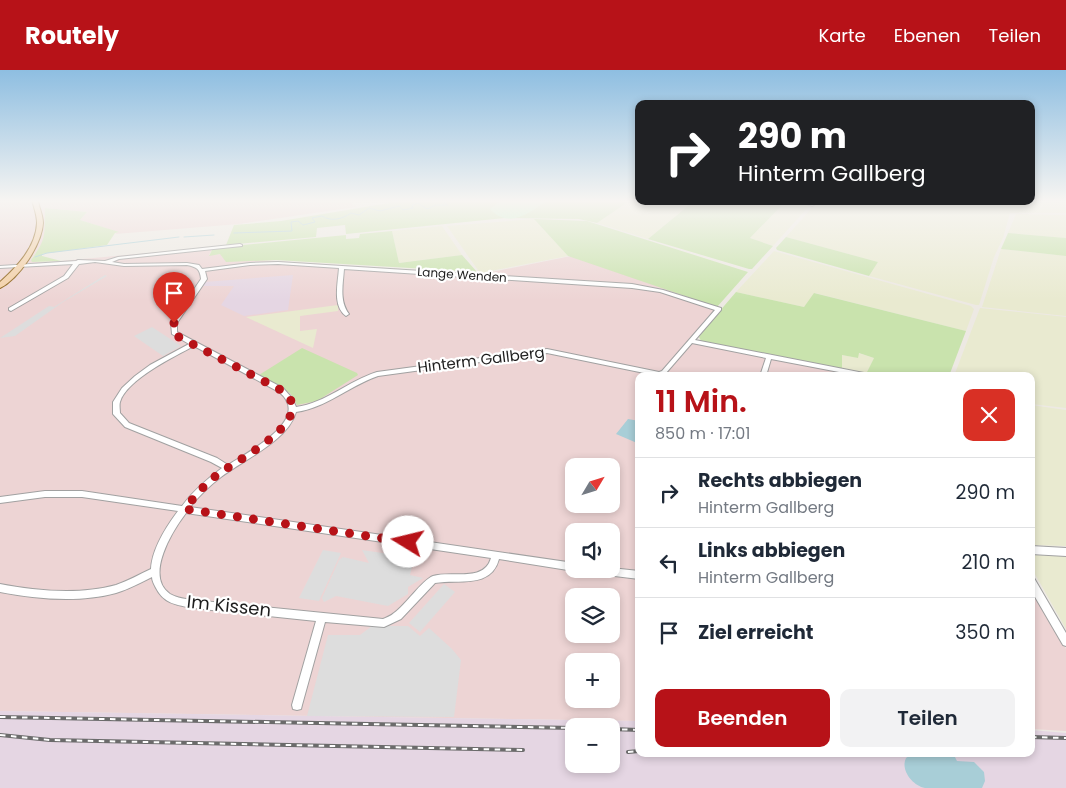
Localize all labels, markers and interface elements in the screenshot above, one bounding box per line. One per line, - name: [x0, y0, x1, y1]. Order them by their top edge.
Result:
- text: Routely: [25, 19, 119, 52]
- text: Karte: [818, 23, 866, 48]
- text: Ebenen: [894, 23, 961, 48]
- text: Teilen: [989, 23, 1041, 48]
- text: 290 m: [738, 111, 847, 160]
- icon: right: [655, 120, 720, 185]
- text: Hinterm Gallberg: [738, 158, 926, 189]
- street label: Lange Wenden: [417, 263, 507, 286]
- pin: [153, 272, 195, 323]
- icon: arrive: [160, 279, 188, 307]
- street label: Hinterm Gallberg: [416, 341, 546, 378]
- text: 11 Min.: [655, 380, 747, 423]
- button: close: [963, 389, 1015, 441]
- text: 850 m · 17:01: [655, 422, 750, 445]
- north arrow: [565, 458, 620, 512]
- map controls: [565, 458, 620, 773]
- text: Rechts abbiegen: [698, 467, 862, 494]
- icon: right: [655, 479, 683, 507]
- text: 290 m: [956, 479, 1015, 506]
- text: Hinterm Gallberg: [698, 496, 834, 519]
- position arrow: [381, 515, 433, 567]
- button: sound: [565, 523, 620, 578]
- text: Links abbiegen: [698, 537, 845, 564]
- icon: left: [655, 549, 683, 577]
- text: 210 m: [961, 549, 1015, 576]
- text: Hinterm Gallberg: [698, 566, 834, 589]
- button: layers: [565, 588, 620, 643]
- street label: Im Kissen: [186, 589, 272, 622]
- icon: arrive: [655, 619, 683, 647]
- text: Ziel erreicht: [698, 619, 814, 646]
- text: 350 m: [955, 619, 1015, 646]
- button: +: [565, 653, 620, 708]
- button: Beenden: [655, 689, 830, 747]
- button: Teilen: [840, 689, 1015, 747]
- button: −: [565, 718, 620, 773]

